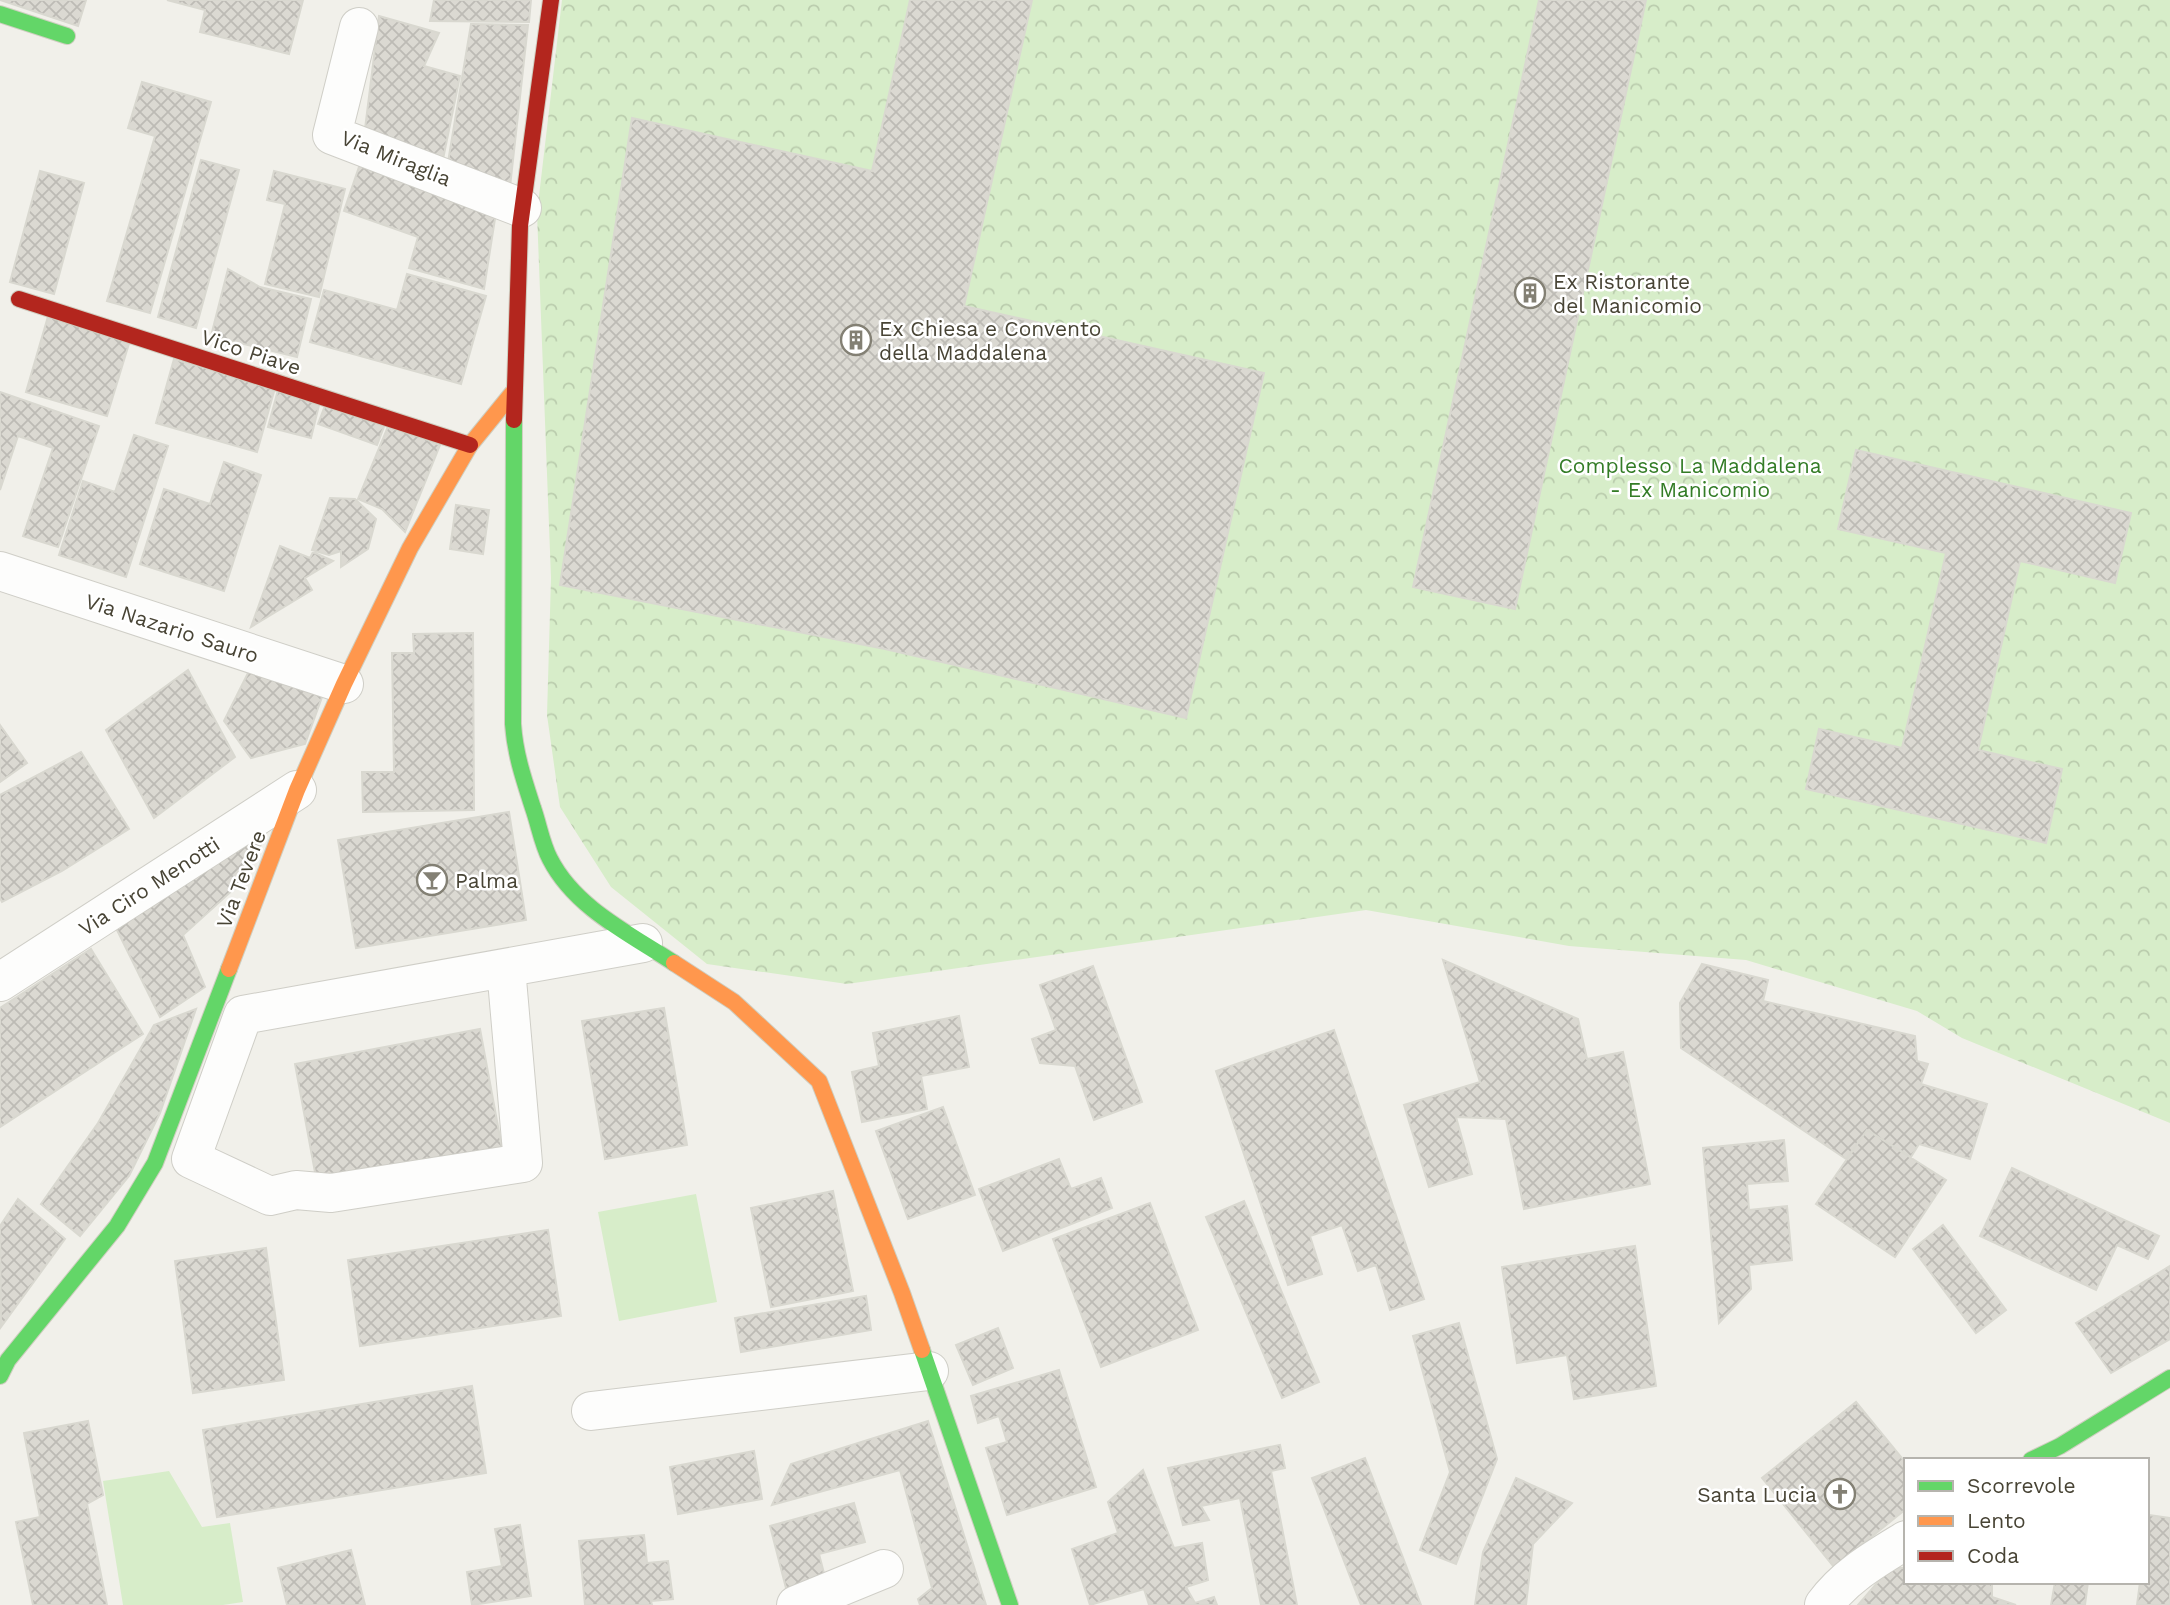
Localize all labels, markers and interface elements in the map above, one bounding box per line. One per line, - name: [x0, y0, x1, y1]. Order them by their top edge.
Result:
- street label: Via Miraglia: [337, 125, 455, 191]
- place label: Ex Ristorante del Manicomio: [1553, 269, 1702, 318]
- building icon: Ex Ristorante del Manicomio: [1513, 276, 1547, 310]
- place label: Ex Chiesa e Convento della Maddalena: [879, 316, 1101, 365]
- building icon: Ex Chiesa e Convento della Maddalena: [839, 323, 873, 357]
- street label: Vico Piave: [198, 324, 304, 380]
- park label: Complesso La Maddalena - Ex Manicomio: [1558, 453, 1822, 502]
- street label: Via Nazario Sauro: [82, 588, 262, 668]
- street label: Via Tevere: [211, 827, 271, 931]
- street label: Via Ciro Menotti: [74, 831, 224, 941]
- bar icon: Palma: [415, 863, 449, 897]
- place label: Palma: [455, 868, 518, 893]
- legend: [1904, 1458, 2149, 1584]
- text: Scorrevole: [1967, 1473, 2076, 1498]
- church icon: Santa Lucia: [1823, 1477, 1857, 1511]
- place label: Santa Lucia: [1697, 1482, 1817, 1507]
- text: Lento: [1967, 1508, 2026, 1533]
- text: Coda: [1967, 1543, 2019, 1568]

